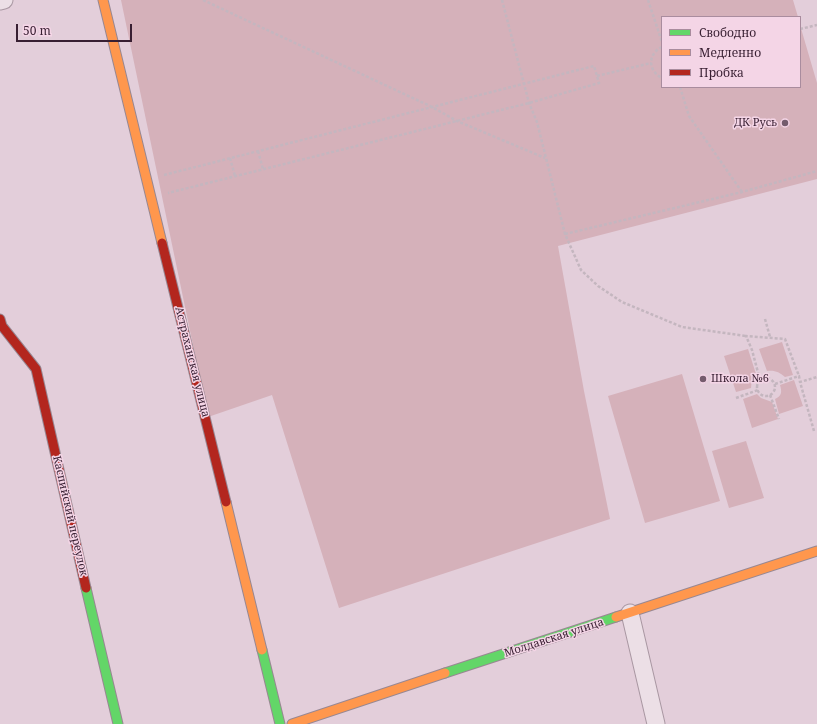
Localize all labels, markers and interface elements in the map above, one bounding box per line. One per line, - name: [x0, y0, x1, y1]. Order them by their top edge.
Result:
- scale bar: [18, 16, 134, 42]
- legend: [661, 16, 801, 88]
- text: 50 m: [23, 22, 51, 39]
- text: Свободно: [699, 24, 756, 41]
- text: Медленно: [699, 44, 761, 61]
- text: Пробка: [699, 64, 744, 81]
- place label: ДК Русь: [734, 116, 777, 130]
- marker: ДК Русь: [780, 118, 790, 128]
- street label: Астраханская улица: [172, 305, 212, 419]
- place label: Школа №6: [711, 372, 769, 386]
- marker: Школа №6: [698, 374, 708, 384]
- street label: Каспийский переулок: [50, 455, 90, 577]
- street label: Молдавская улица: [502, 616, 606, 660]

